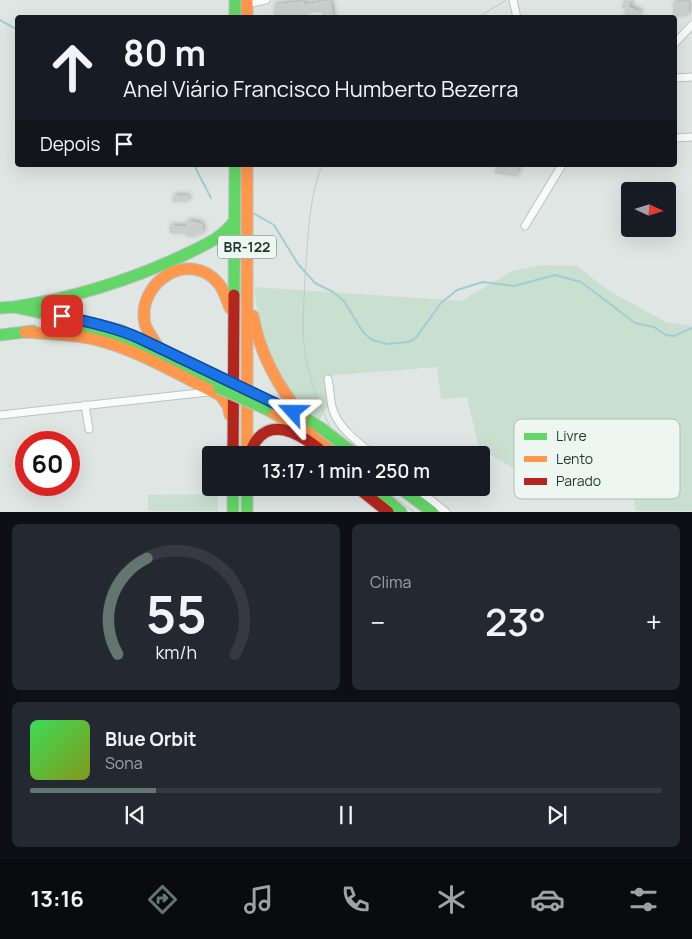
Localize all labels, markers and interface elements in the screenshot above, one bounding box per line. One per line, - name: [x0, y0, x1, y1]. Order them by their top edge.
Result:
- text: 80 m: [123, 29, 206, 77]
- icon: ahead: [40, 35, 105, 100]
- text: Anel Viário Francisco Humberto Bezerra: [123, 74, 519, 104]
- icon: arrive: [110, 130, 138, 158]
- text: Depois: [40, 131, 100, 157]
- north arrow: [621, 182, 676, 238]
- map controls: [621, 182, 676, 237]
- road number: BR-122: [218, 236, 276, 258]
- pin: [41, 295, 83, 337]
- icon: arrive: [48, 302, 76, 330]
- position arrow: [266, 385, 318, 437]
- legend: [514, 419, 680, 499]
- text: Livre: [556, 426, 587, 445]
- speed limit sign: 60: [15, 431, 80, 496]
- text: Lento: [556, 449, 593, 468]
- text: 13:17 · 1 min · 250 m: [262, 458, 430, 484]
- text: Parado: [556, 471, 601, 490]
- text: Clima: [370, 571, 411, 593]
- text: 55: [146, 578, 206, 649]
- text: 23°: [485, 595, 546, 647]
- text: −: [370, 603, 385, 641]
- text: +: [646, 603, 662, 641]
- text: km/h: [155, 640, 197, 664]
- text: Blue Orbit: [105, 726, 197, 752]
- text: Sona: [105, 752, 143, 774]
- icon: previous: [121, 801, 149, 829]
- icon: pause: [332, 801, 360, 829]
- icon: next: [543, 801, 571, 829]
- icon: directions: [145, 882, 180, 917]
- icon: music: [241, 882, 276, 917]
- icon: phone: [338, 882, 373, 917]
- icon: climate: [434, 882, 469, 917]
- icon: car: [530, 882, 565, 917]
- icon: filters: [626, 882, 661, 917]
- text: 13:16: [31, 884, 84, 914]

